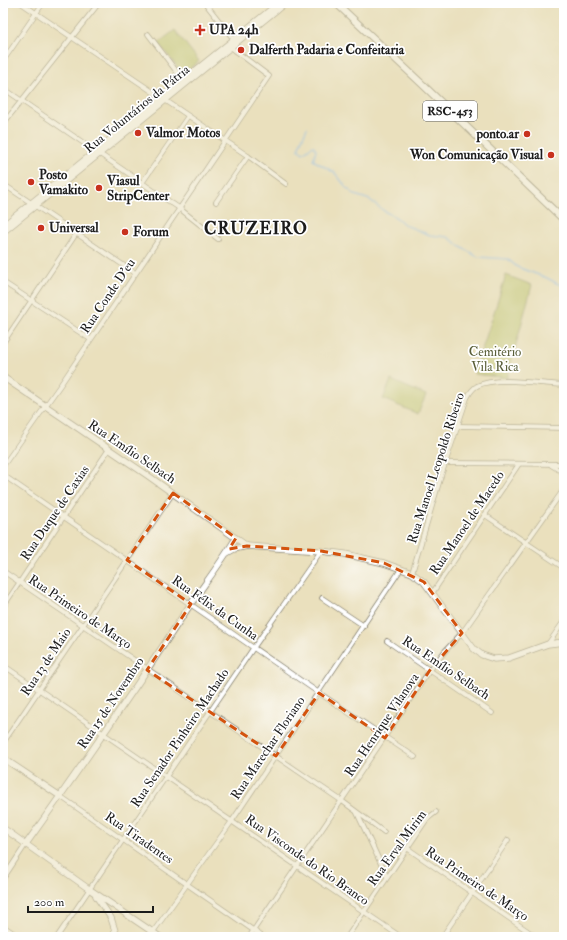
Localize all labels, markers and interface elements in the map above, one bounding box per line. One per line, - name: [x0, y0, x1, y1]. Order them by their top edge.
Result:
- place label: UPA 24h: [209, 22, 259, 38]
- marker: UPA 24h: [194, 24, 206, 36]
- place label: Dalferth Padaria e Confeitaria: [249, 42, 405, 58]
- marker: Dalferth Padaria e Confeitaria: [236, 45, 246, 55]
- street label: Rua Voluntários da Pátria: [81, 61, 194, 156]
- road number: RSC-453: [423, 101, 477, 121]
- place label: Valmor Motos: [145, 125, 221, 141]
- place label: ponto.ar: [475, 126, 520, 143]
- marker: Valmor Motos: [133, 128, 143, 138]
- marker: ponto.ar: [522, 129, 532, 139]
- place label: Won Comunicação Visual: [409, 147, 544, 163]
- marker: Won Comunicação Visual: [546, 150, 556, 160]
- place label: Posto Vamakito: [38, 167, 89, 198]
- place label: Viasul StripCenter: [106, 173, 171, 205]
- marker: Posto Vamakito: [26, 177, 36, 187]
- marker: Viasul StripCenter: [94, 183, 104, 193]
- district label: CRUZEIRO: [204, 218, 308, 239]
- place label: Universal: [49, 220, 99, 236]
- marker: Universal: [36, 223, 46, 233]
- place label: Forum: [133, 224, 170, 240]
- marker: Forum: [120, 227, 130, 237]
- street label: Rua Conde D'eu: [77, 255, 139, 336]
- park label: Cemitério Vila Rica: [469, 344, 521, 375]
- street label: Rua Manoel Leopoldo Ribeiro: [404, 390, 469, 546]
- street label: Rua Emílio Selbach: [85, 417, 179, 487]
- street label: Rua Duque de Caxias: [17, 462, 93, 564]
- street label: Rua Manoel de Macedo: [426, 468, 508, 578]
- street label: Rua Primeiro de Março: [25, 571, 135, 653]
- street label: Rua Félix da Cunha: [169, 572, 262, 644]
- street label: Rua 13 de Maio: [17, 625, 75, 699]
- street label: Rua Emílio Selbach: [399, 633, 493, 703]
- street label: Rua 15 de Novembro: [74, 654, 148, 752]
- street label: Rua Senador Pinheiro Machado: [127, 666, 233, 810]
- street label: Rua Henrique Vilanova: [341, 670, 423, 780]
- street label: Rua Marechar Floriano: [227, 693, 309, 803]
- street label: Rua Erval Mirim: [364, 807, 430, 889]
- street label: Rua Tiradentes: [102, 809, 177, 868]
- street label: Rua Visconde do Rio Branco: [242, 811, 372, 909]
- street label: Rua Primeiro de Março: [422, 843, 532, 925]
- scale bar: [28, 888, 153, 914]
- text: 200 m: [34, 895, 65, 910]

